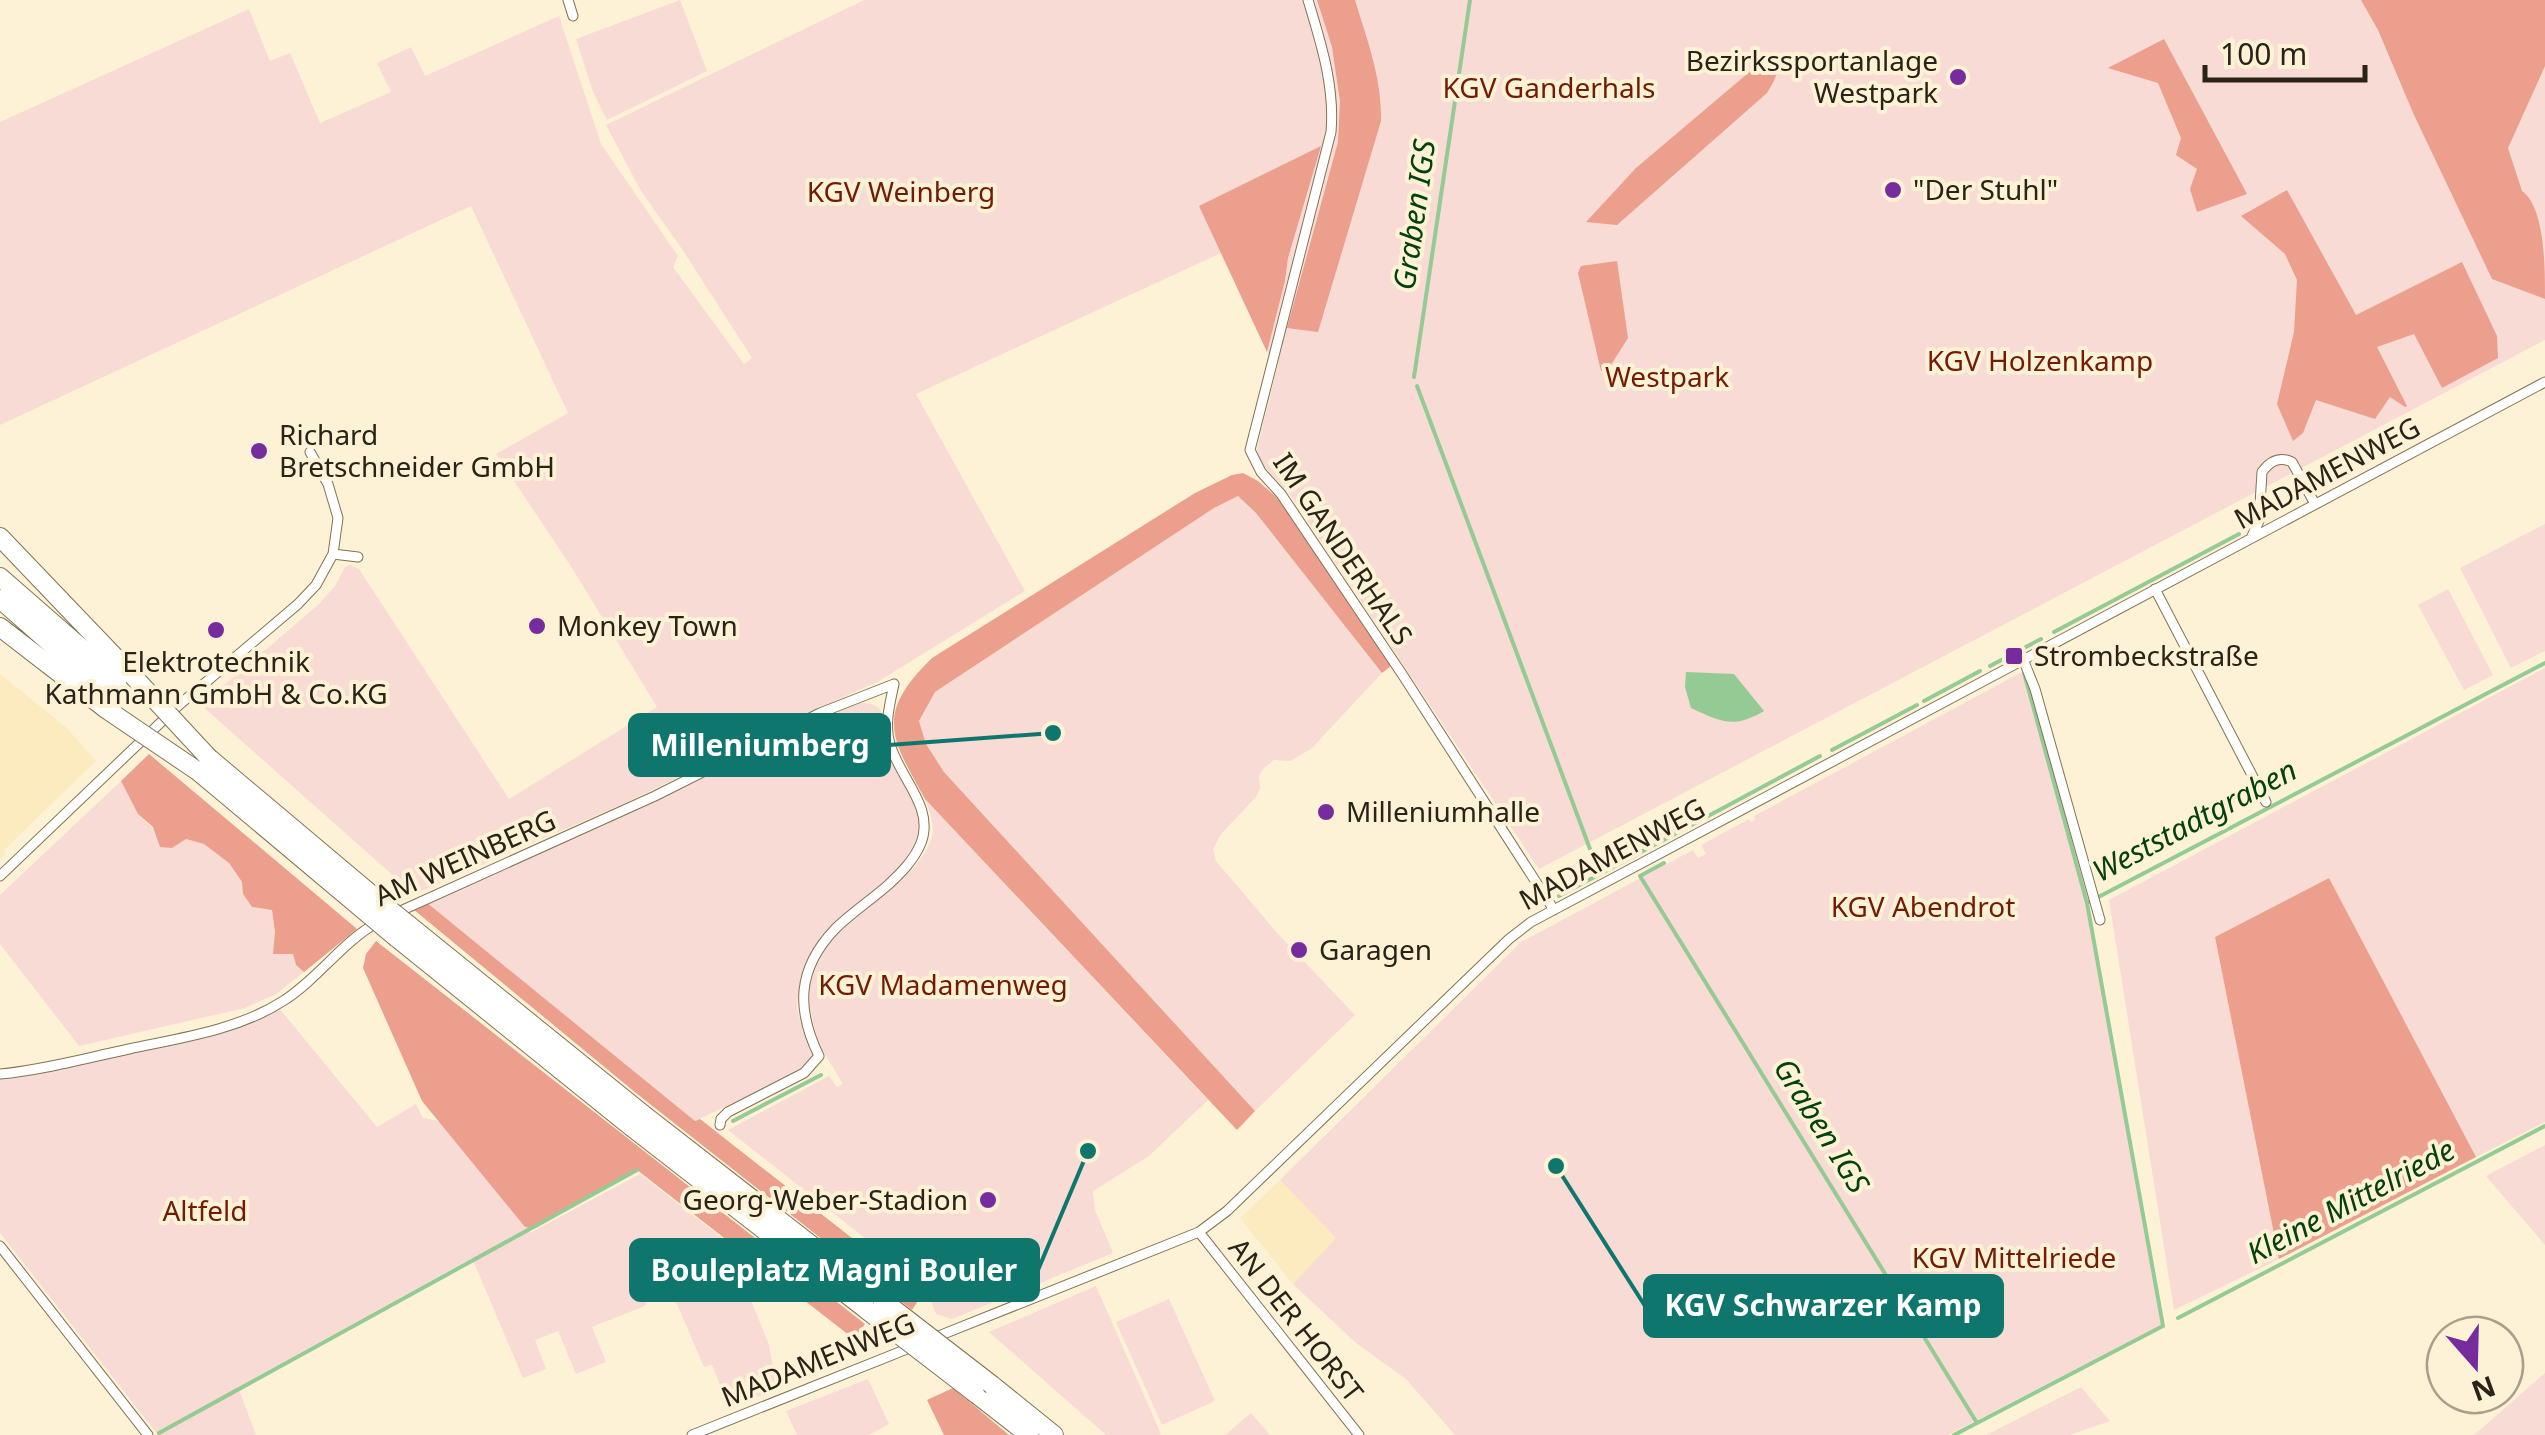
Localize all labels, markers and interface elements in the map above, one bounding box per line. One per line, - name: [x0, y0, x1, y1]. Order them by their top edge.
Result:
- scale bar: [2205, 20, 2365, 82]
- text: 100 m: [2220, 33, 2307, 74]
- place label: Bezirkssportanlage Westpark: [1686, 41, 1938, 111]
- marker: Bezirkssportanlage Westpark: [1947, 66, 1969, 88]
- park label: KGV Ganderhals: [1443, 68, 1655, 106]
- water label: Graben IGS: [1383, 136, 1444, 293]
- place label: "Der Stuhl": [1913, 170, 2058, 208]
- park label: KGV Weinberg: [807, 172, 995, 210]
- marker: "Der Stuhl": [1882, 179, 1904, 201]
- park label: KGV Holzenkamp: [1927, 341, 2153, 379]
- park label: Westpark: [1605, 357, 1729, 395]
- street label: MADAMENWEG: [2227, 407, 2426, 537]
- place label: Richard Bretschneider GmbH: [279, 415, 555, 485]
- marker: Richard Bretschneider GmbH: [248, 440, 270, 462]
- street label: IM GANDERHALS: [1265, 445, 1422, 652]
- place label: Monkey Town: [557, 606, 738, 644]
- marker: Monkey Town: [526, 615, 548, 637]
- marker: Elektrotechnik Kathmann GmbH & Co.KG: [205, 619, 227, 641]
- place label: Strombeckstraße: [2034, 636, 2259, 674]
- place label: Elektrotechnik Kathmann GmbH & Co.KG: [44, 642, 388, 712]
- marker: Strombeckstraße: [2003, 645, 2025, 667]
- callout: Milleniumberg: [630, 715, 889, 775]
- text: Milleniumberg: [650, 724, 870, 765]
- water label: Weststadtgraben: [2085, 749, 2304, 891]
- street label: MADAMENWEG: [1512, 788, 1711, 918]
- place label: Milleniumhalle: [1346, 792, 1540, 830]
- street label: AM WEINBERG: [368, 800, 561, 914]
- marker: Milleniumhalle: [1315, 801, 1337, 823]
- park label: KGV Abendrot: [1831, 887, 2015, 925]
- place label: Garagen: [1319, 930, 1432, 968]
- marker: Garagen: [1288, 939, 1310, 961]
- park label: KGV Madamenweg: [818, 965, 1068, 1003]
- water label: Graben IGS: [1765, 1050, 1880, 1201]
- water label: Kleine Mittelriede: [2239, 1129, 2461, 1273]
- place label: Georg-Weber-Stadion: [683, 1180, 968, 1218]
- marker: Georg-Weber-Stadion: [977, 1189, 999, 1211]
- park label: Altfeld: [162, 1191, 248, 1229]
- street label: AN DER HORST: [1221, 1230, 1373, 1409]
- park label: KGV Mittelriede: [1912, 1238, 2116, 1276]
- callout: Bouleplatz Magni Bouler: [631, 1240, 1038, 1300]
- text: Bouleplatz Magni Bouler: [651, 1249, 1018, 1290]
- callout: KGV Schwarzer Kamp: [1645, 1276, 2002, 1336]
- text: KGV Schwarzer Kamp: [1665, 1284, 1981, 1325]
- street label: MADAMENWEG: [715, 1303, 920, 1415]
- north arrow: [2425, 1315, 2525, 1415]
- text: N: [2467, 1368, 2501, 1411]

